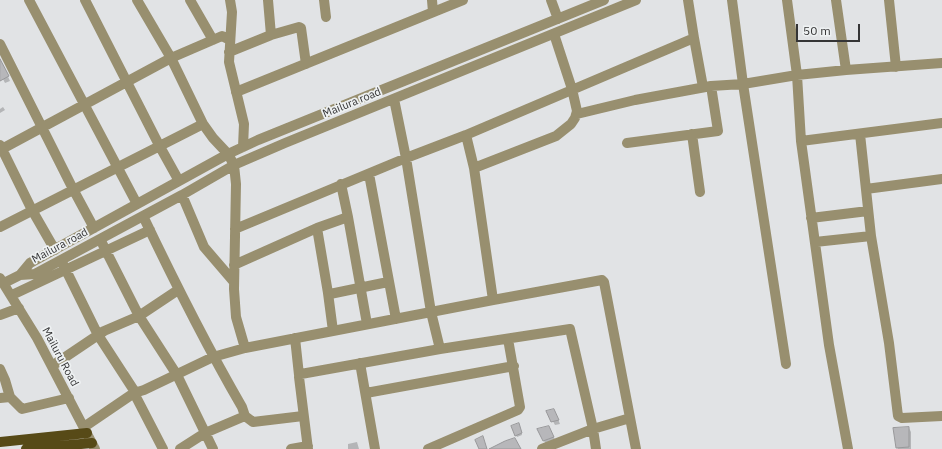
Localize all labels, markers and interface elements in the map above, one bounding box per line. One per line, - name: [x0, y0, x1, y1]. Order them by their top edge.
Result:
- scale bar: [798, 16, 862, 42]
- text: 50 m: [803, 23, 831, 38]
- street label: Mailura road: [321, 85, 383, 121]
- street label: Mailura road: [30, 226, 90, 266]
- street label: Mailuru Road: [39, 325, 81, 389]

